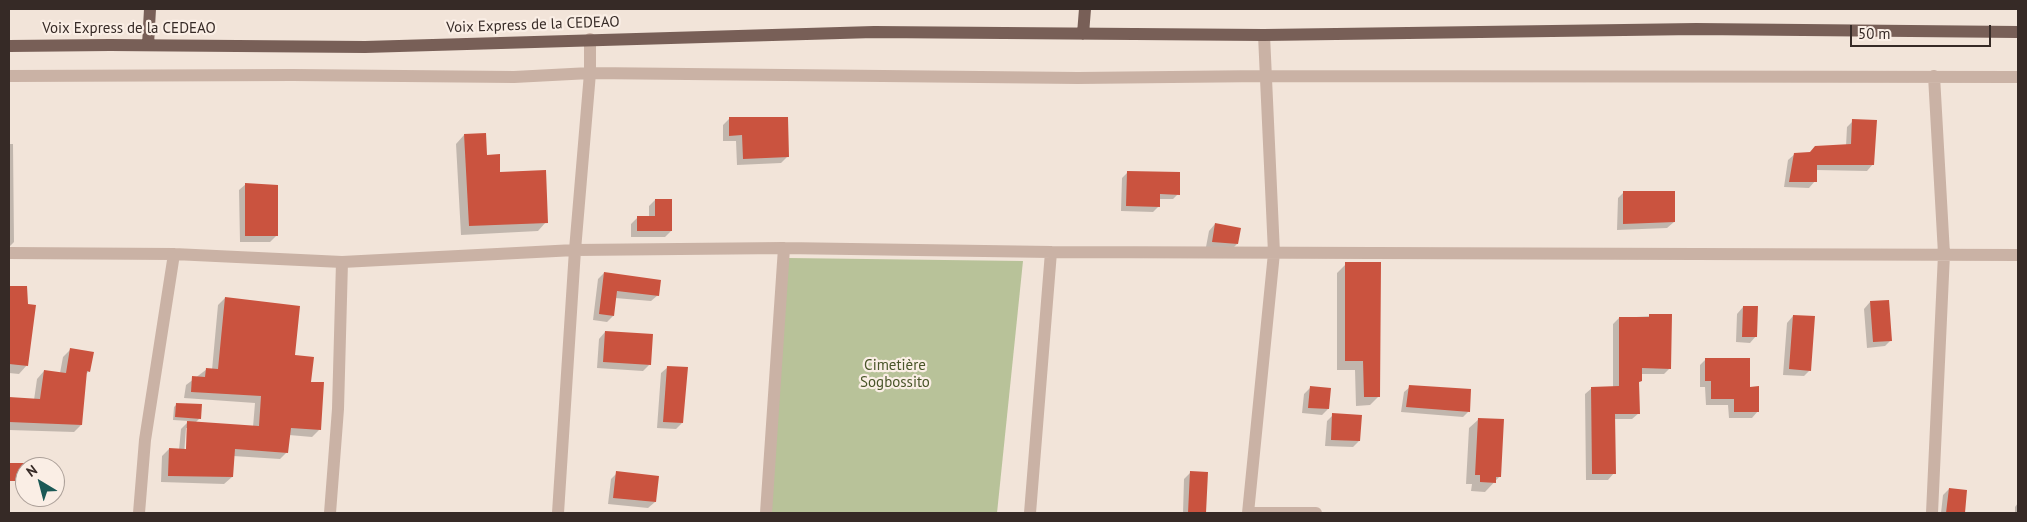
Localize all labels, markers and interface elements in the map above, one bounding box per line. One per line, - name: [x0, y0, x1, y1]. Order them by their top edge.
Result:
- street label: Voix Express de la CEDEAO: [446, 13, 620, 37]
- scale bar: [1852, 15, 1993, 47]
- street label: Voix Express de la CEDEAO: [42, 20, 216, 38]
- text: 50 m: [1858, 24, 1891, 43]
- park label: Cimetière Sogbossito: [860, 357, 930, 392]
- north arrow: [15, 457, 65, 507]
- text: N: [22, 461, 41, 481]

